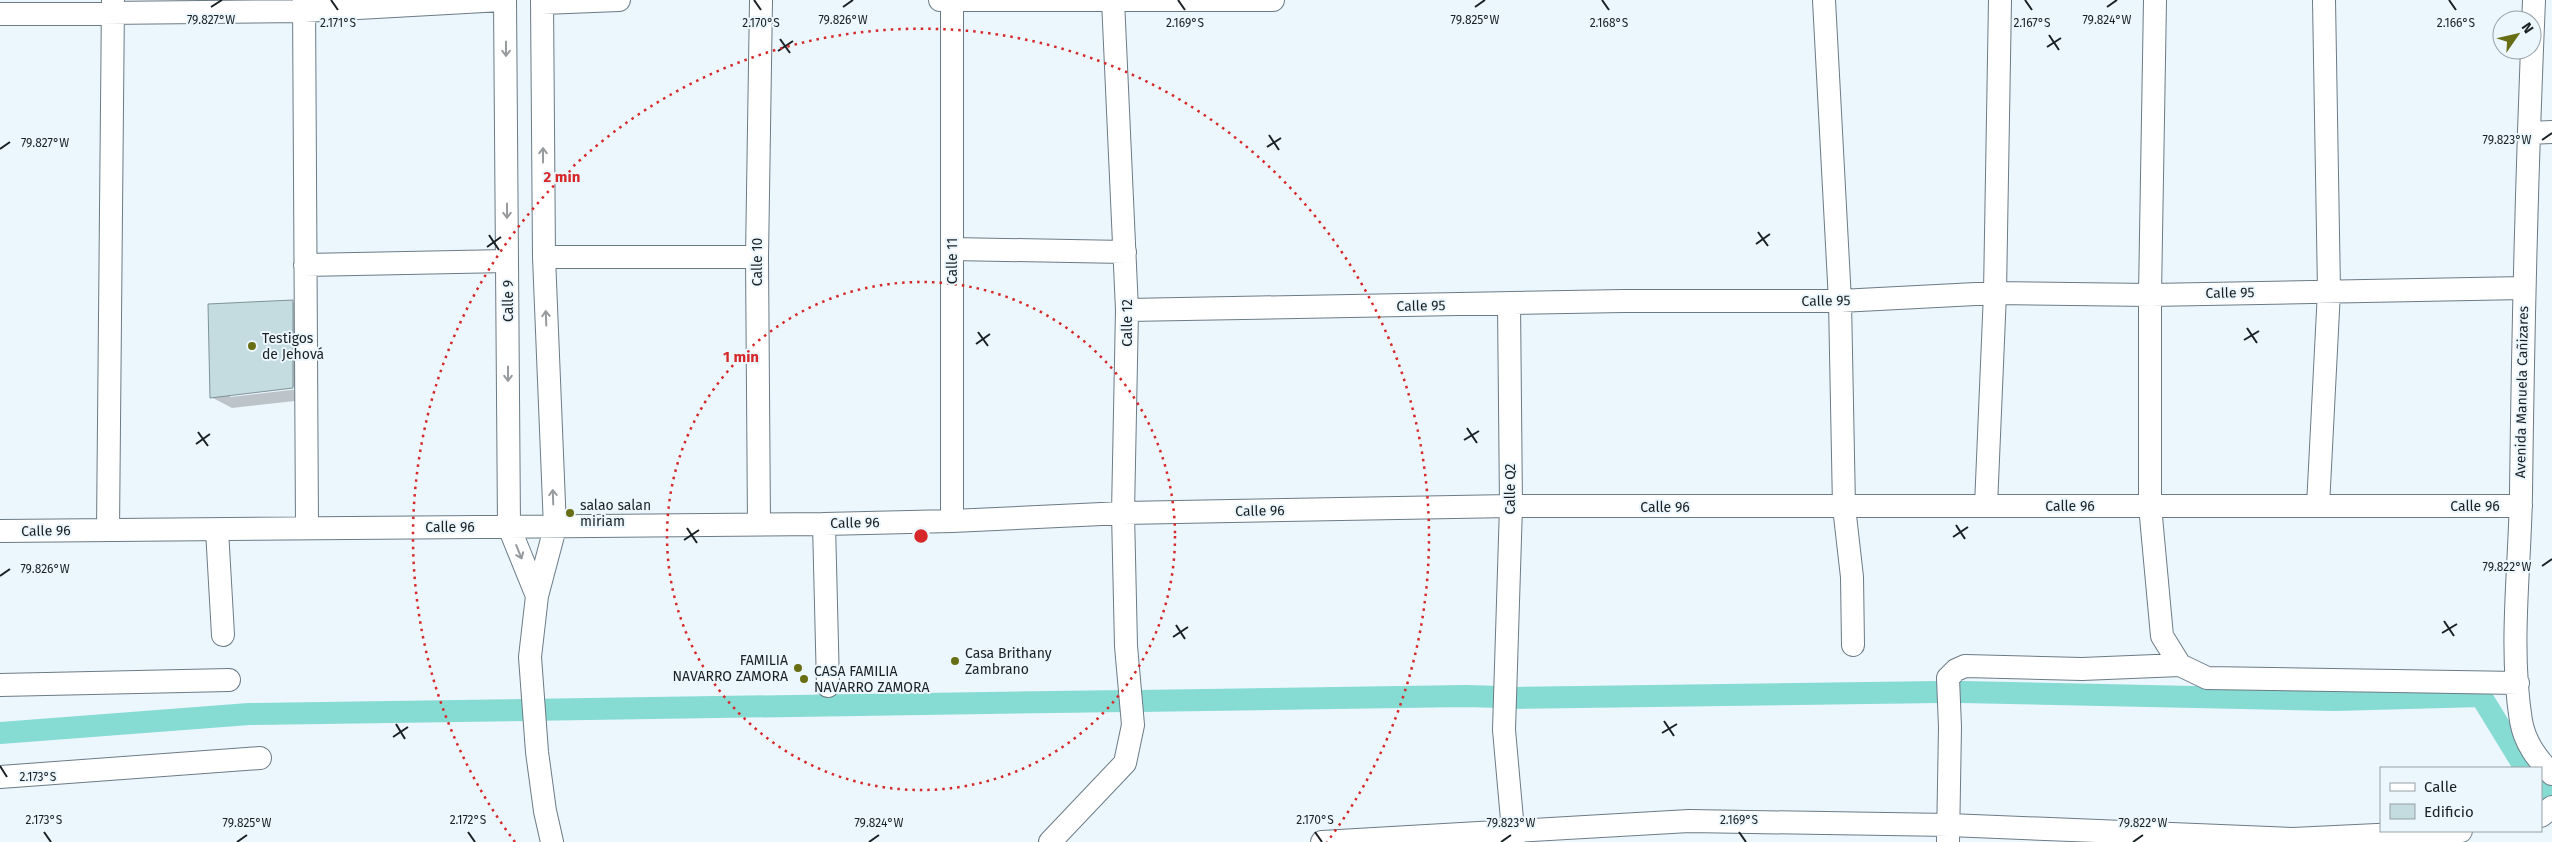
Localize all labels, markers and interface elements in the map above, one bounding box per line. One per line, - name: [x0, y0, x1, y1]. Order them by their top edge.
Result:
- north arrow: [2492, 10, 2542, 60]
- text: 79.827°W: [187, 13, 235, 27]
- text: 79.826°W: [818, 13, 868, 27]
- text: 79.825°W: [1451, 13, 1499, 27]
- text: 79.824°W: [2083, 13, 2132, 27]
- text: 2.171°S: [320, 16, 356, 30]
- text: 2.170°S: [742, 16, 780, 30]
- text: 2.169°S: [1166, 16, 1205, 30]
- text: 2.168°S: [1590, 16, 1629, 30]
- text: 2.167°S: [2013, 16, 2051, 30]
- text: 2.166°S: [2437, 16, 2476, 30]
- text: N: [2518, 19, 2537, 37]
- one-way arrow: [501, 40, 511, 56]
- text: 79.823°W: [2483, 133, 2532, 147]
- text: 79.827°W: [21, 136, 69, 150]
- one-way arrow: [538, 147, 548, 164]
- text: 2 min: [544, 168, 580, 186]
- one-way arrow: [502, 202, 512, 219]
- street label: Calle 10: [749, 238, 766, 286]
- street label: Calle 11: [944, 238, 961, 284]
- street label: Calle 9: [500, 280, 517, 322]
- street label: Calle 95: [2205, 284, 2255, 302]
- street label: Calle 95: [1801, 292, 1851, 310]
- street label: Calle 95: [1396, 297, 1446, 315]
- street label: Calle 12: [1119, 299, 1136, 347]
- street label: Avenida Manuela Cañizares: [2512, 305, 2532, 478]
- one-way arrow: [541, 310, 551, 326]
- place label: Testigos de Jehová: [262, 330, 324, 363]
- marker: Testigos de Jehová: [246, 340, 258, 352]
- text: 1 min: [723, 348, 759, 366]
- one-way arrow: [503, 365, 513, 381]
- street label: Calle Q2: [1502, 463, 1519, 514]
- one-way arrow: [549, 490, 558, 506]
- place label: salao salan miriam: [580, 497, 651, 530]
- street label: Calle 96: [2045, 498, 2095, 515]
- street label: Calle 96: [2450, 498, 2500, 515]
- street label: Calle 96: [1640, 499, 1690, 516]
- street label: Calle 96: [1235, 502, 1285, 520]
- marker: salao salan miriam: [564, 507, 576, 519]
- street label: Calle 96: [830, 514, 880, 532]
- street label: Calle 96: [425, 519, 475, 536]
- street label: Calle 96: [21, 522, 71, 540]
- centre of rings: [912, 527, 930, 545]
- one-way arrow: [515, 544, 524, 559]
- text: 79.822°W: [2483, 560, 2532, 574]
- text: 79.826°W: [20, 562, 70, 576]
- place label: Casa Brithany Zambrano: [965, 645, 1052, 678]
- place label: FAMILIA NAVARRO ZAMORA: [673, 652, 788, 685]
- marker: Casa Brithany Zambrano: [949, 655, 961, 667]
- marker: FAMILIA NAVARRO ZAMORA: [792, 662, 804, 674]
- place label: CASA FAMILIA NAVARRO ZAMORA: [814, 663, 929, 696]
- marker: CASA FAMILIA NAVARRO ZAMORA: [798, 673, 810, 685]
- legend: [2380, 767, 2542, 832]
- text: 2.173°S: [20, 770, 57, 784]
- text: Calle: [2424, 778, 2457, 796]
- text: Edificio: [2424, 803, 2474, 821]
- text: 2.173°S: [26, 813, 63, 827]
- text: 2.172°S: [450, 813, 487, 827]
- text: 2.170°S: [1296, 813, 1334, 827]
- text: 2.169°S: [1720, 813, 1759, 827]
- text: 79.825°W: [223, 816, 271, 830]
- text: 79.824°W: [855, 816, 904, 830]
- text: 79.823°W: [1487, 816, 1536, 830]
- text: 79.822°W: [2119, 816, 2168, 830]

